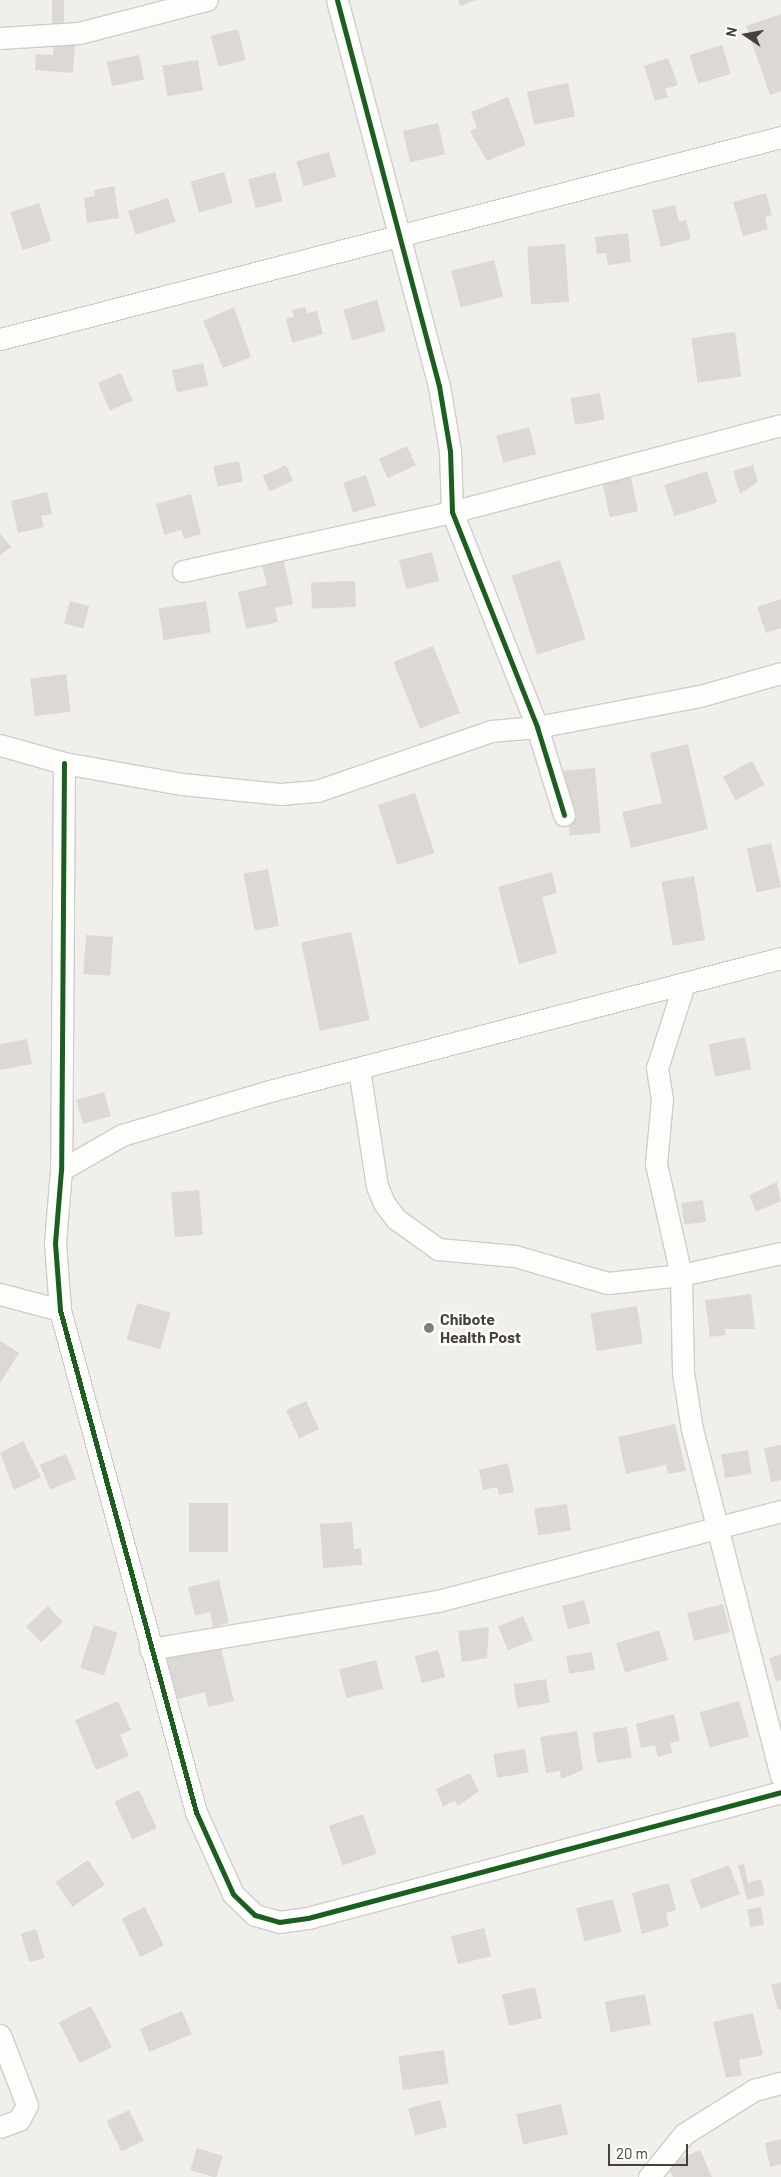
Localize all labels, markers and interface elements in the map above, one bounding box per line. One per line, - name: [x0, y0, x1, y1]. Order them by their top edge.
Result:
- north arrow: [721, 10, 771, 60]
- text: N: [722, 25, 740, 38]
- place label: Chibote Health Post: [440, 1309, 521, 1347]
- marker: Chibote Health Post: [422, 1321, 436, 1335]
- scale bar: [611, 2134, 691, 2166]
- text: 20 m: [616, 2144, 648, 2162]

